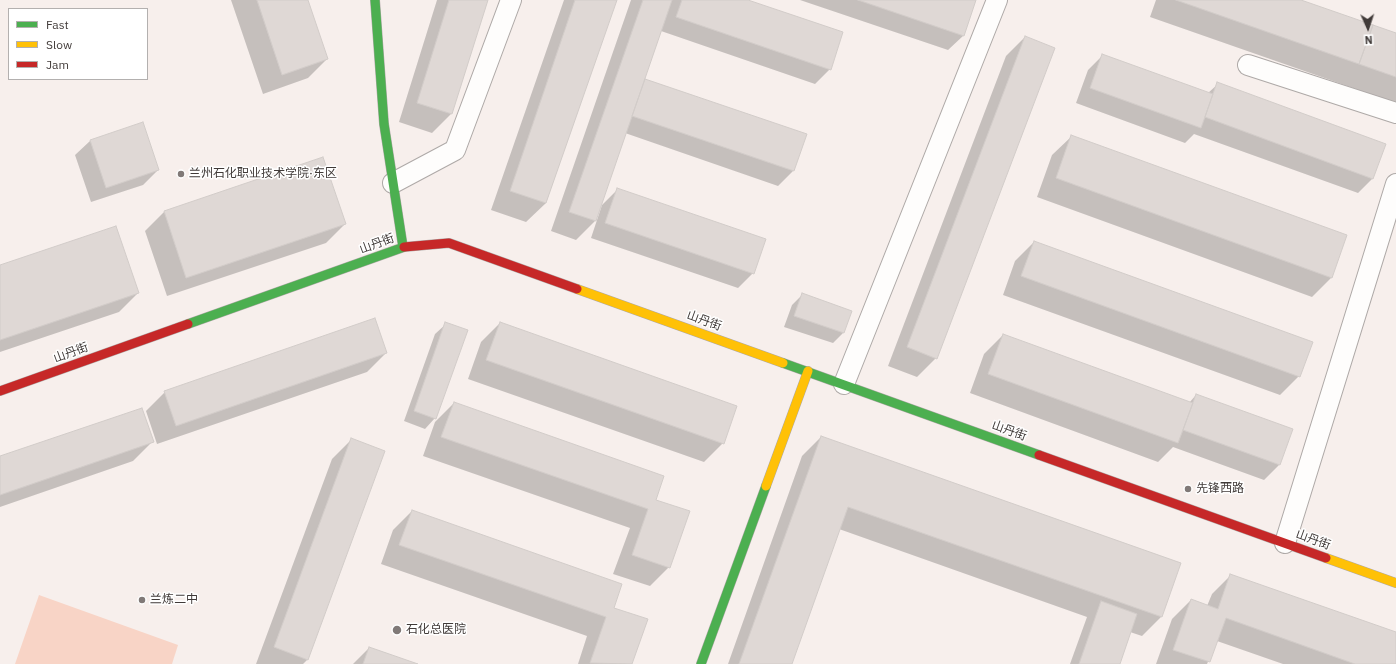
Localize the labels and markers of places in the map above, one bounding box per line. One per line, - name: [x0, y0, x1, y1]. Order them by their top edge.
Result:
- place label: 兰州石化职业技术学院·东区: [189, 167, 337, 181]
- marker: 兰州石化职业技术学院·东区: [176, 169, 186, 179]
- place label: 先锋西路: [1196, 482, 1244, 496]
- marker: 先锋西路: [1183, 484, 1193, 494]
- place label: 兰炼二中: [150, 593, 198, 607]
- marker: 兰炼二中: [137, 595, 147, 605]
- place label: 石化总医院: [406, 623, 466, 637]
- marker: 石化总医院: [391, 624, 403, 636]

